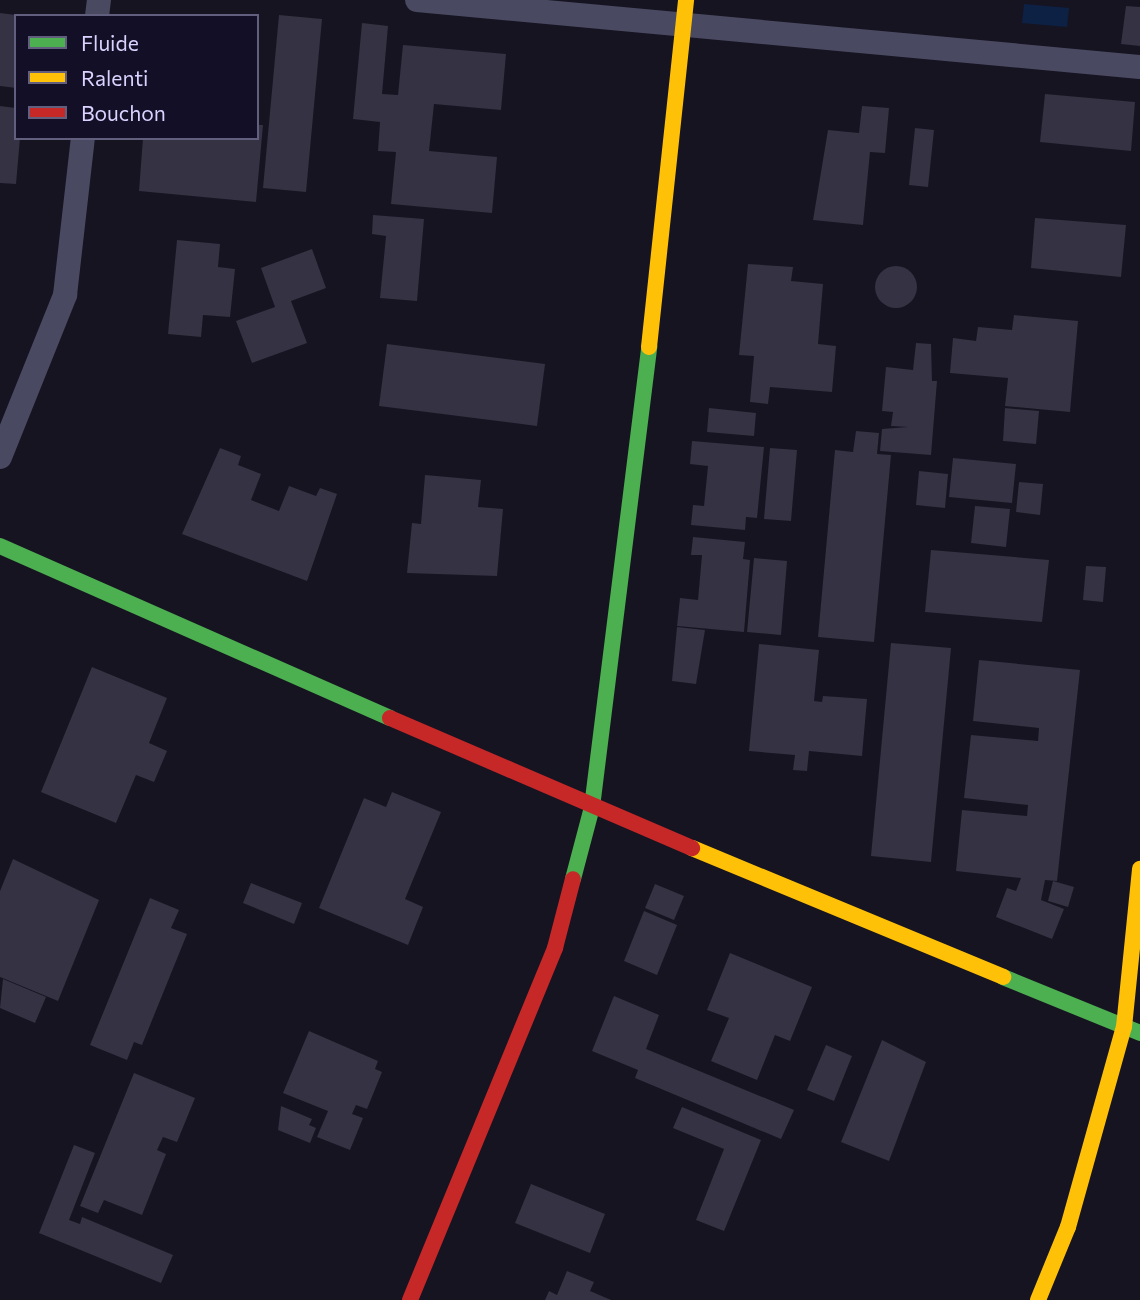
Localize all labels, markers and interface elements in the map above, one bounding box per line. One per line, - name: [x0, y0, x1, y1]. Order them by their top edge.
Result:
- legend: [14, 14, 259, 140]
- text: Fluide: [81, 30, 139, 55]
- text: Ralenti: [81, 65, 148, 90]
- text: Bouchon: [81, 100, 166, 125]

